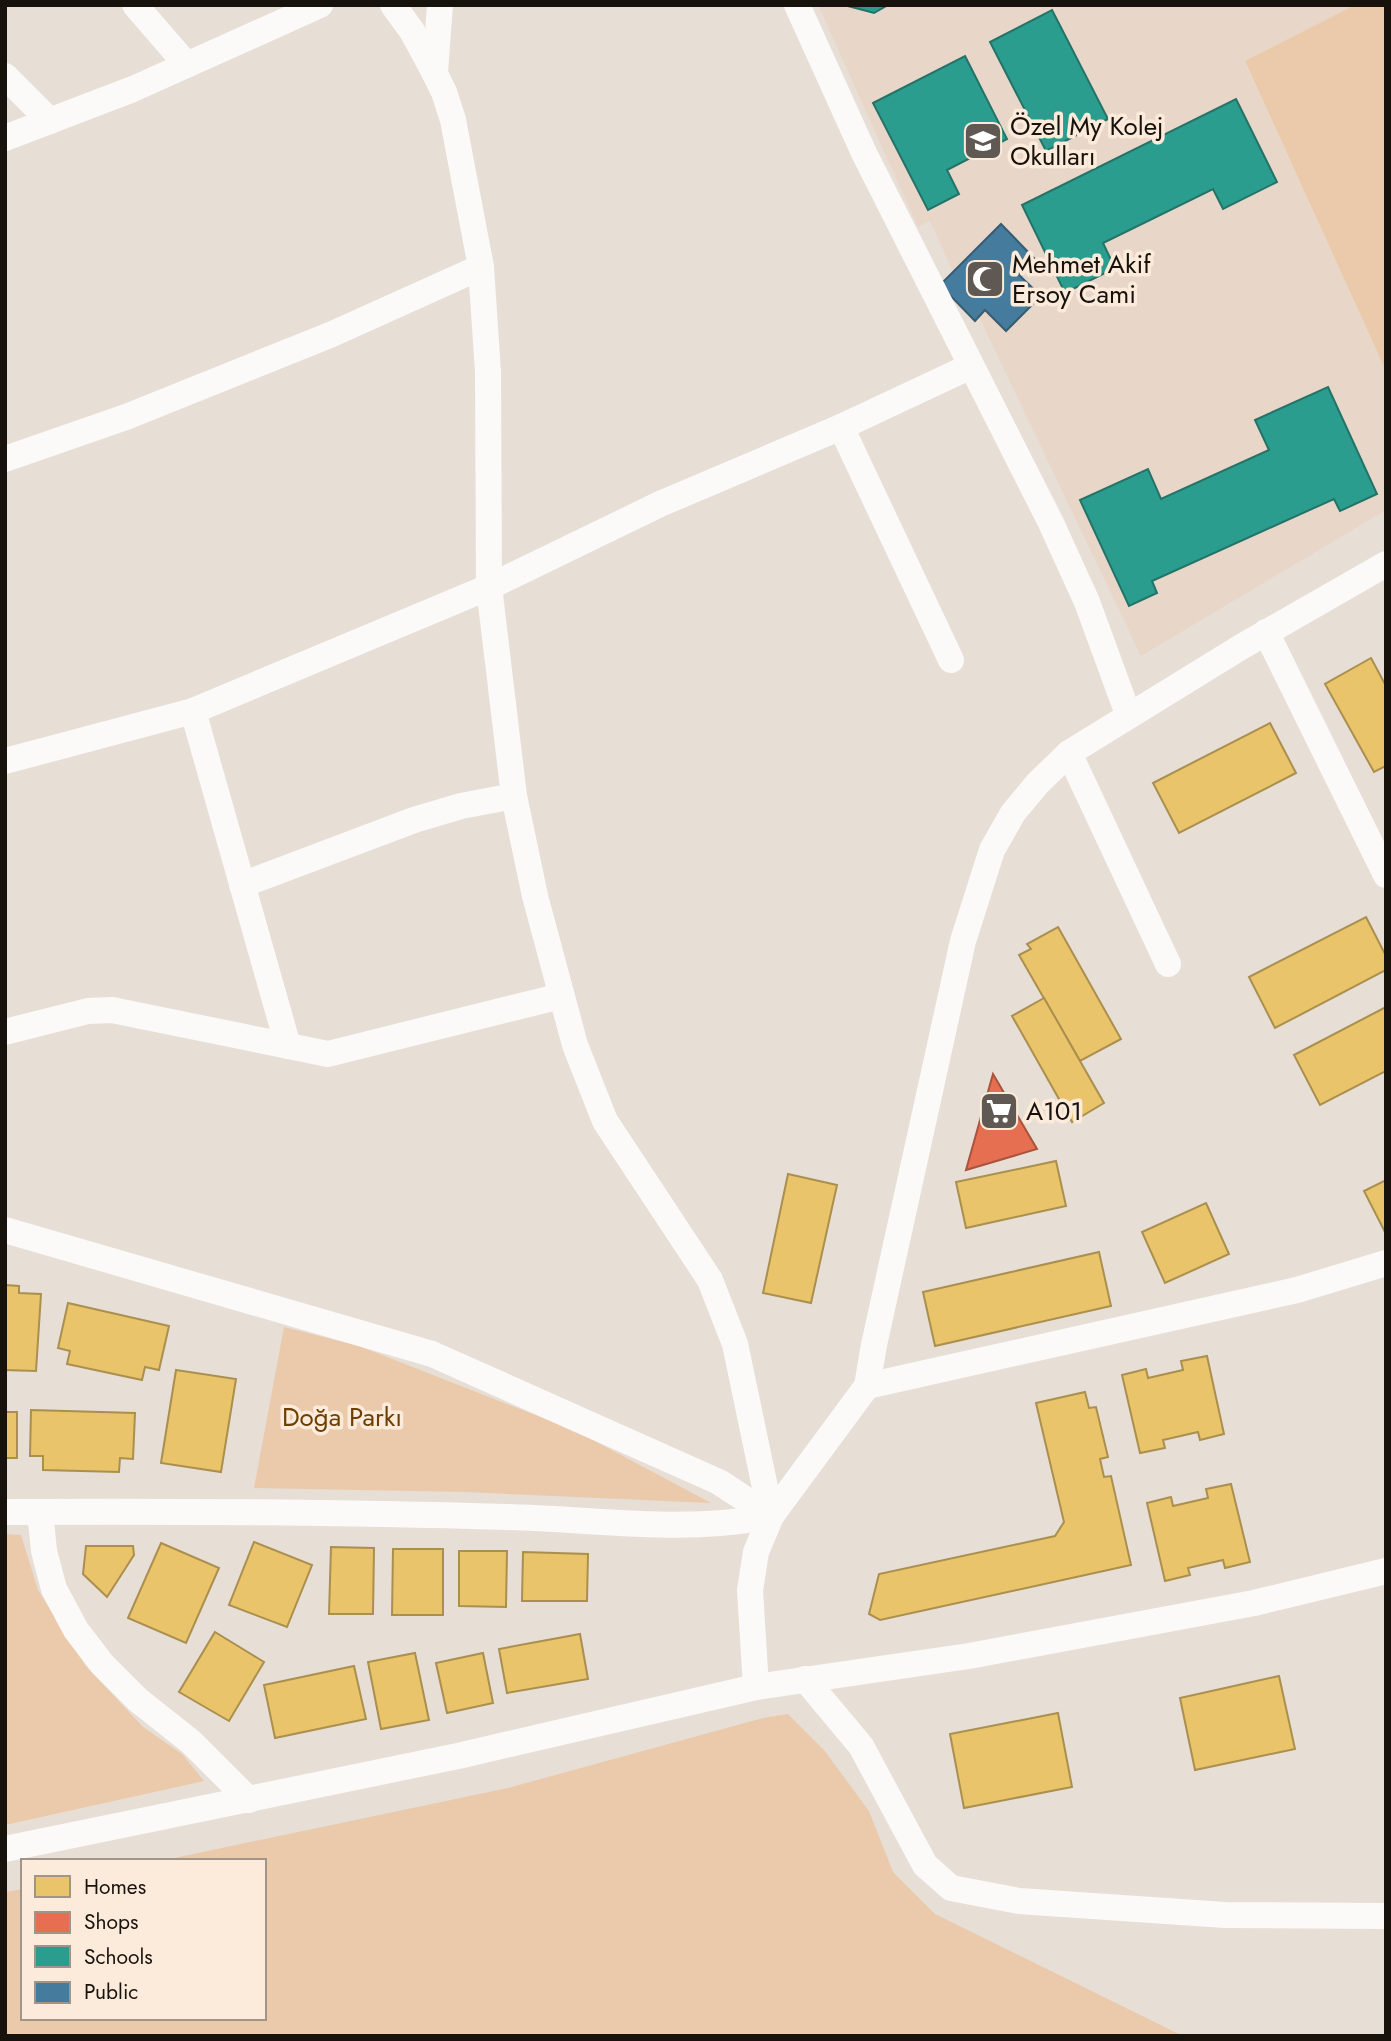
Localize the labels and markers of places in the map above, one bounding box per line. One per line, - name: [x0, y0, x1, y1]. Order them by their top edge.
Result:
- place label: Özel My Kolej Okulları: [1010, 107, 1164, 175]
- school or university icon: Özel My Kolej Okulları: [962, 120, 1004, 162]
- place label: Mehmet Akif Ersoy Cami: [1012, 245, 1151, 313]
- mosque icon: Mehmet Akif Ersoy Cami: [964, 258, 1006, 300]
- supermarket icon: A101: [978, 1090, 1020, 1132]
- place label: A101: [1026, 1092, 1082, 1130]

